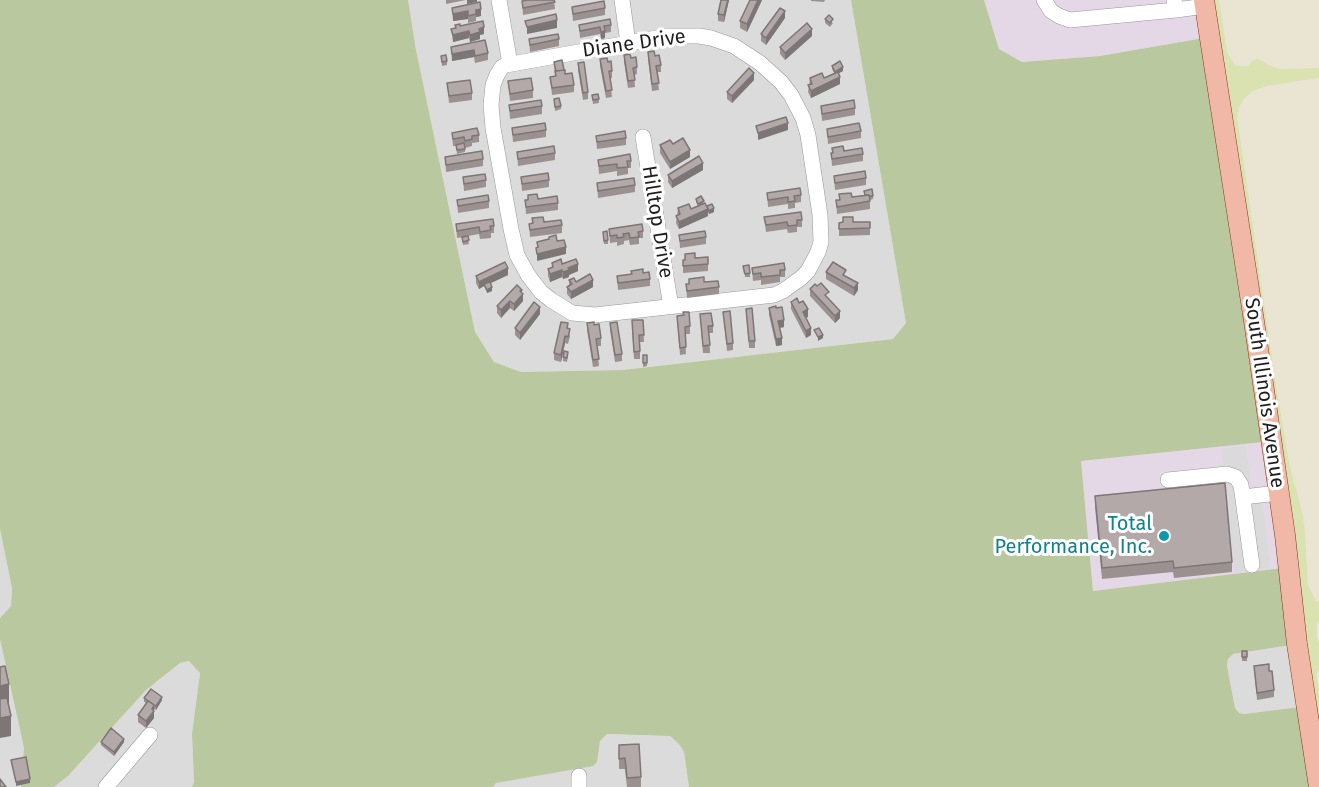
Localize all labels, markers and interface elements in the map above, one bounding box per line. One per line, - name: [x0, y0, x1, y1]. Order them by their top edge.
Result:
- street label: Diane Drive: [581, 25, 687, 63]
- street label: Hilltop Drive: [636, 164, 678, 280]
- street label: South Illinois Avenue: [1239, 296, 1289, 490]
- place label: Total Performance, Inc.: [995, 512, 1152, 559]
- marker: Total Performance, Inc.: [1157, 529, 1171, 543]

